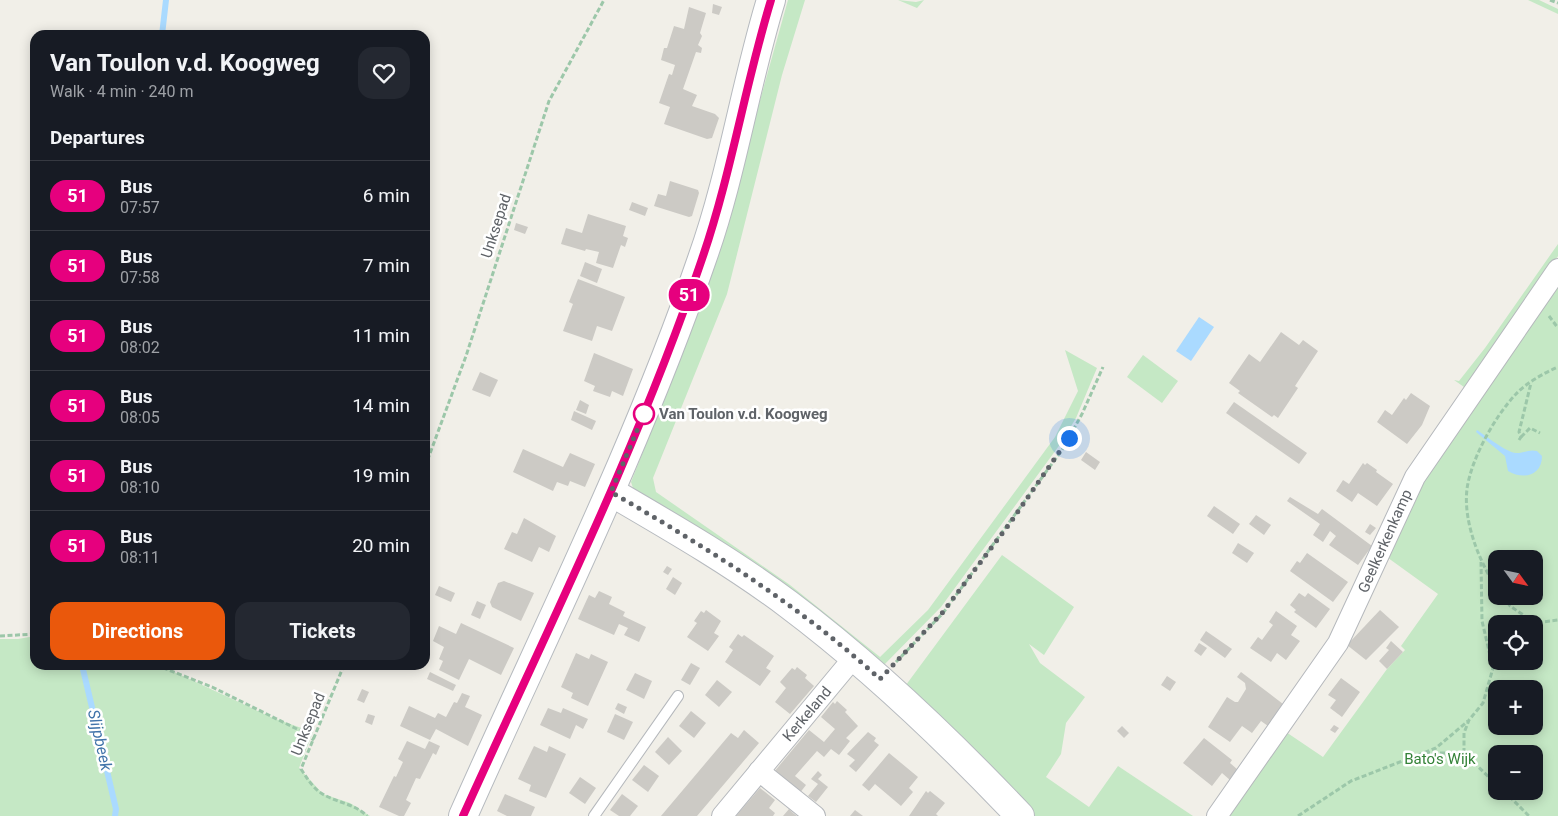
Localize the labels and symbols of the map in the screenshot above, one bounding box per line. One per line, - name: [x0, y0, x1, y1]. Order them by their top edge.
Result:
- street label: Unksepad: [477, 192, 515, 260]
- line badge: 51: [666, 279, 712, 311]
- marker: Van Toulon v.d. Koogweg: [633, 403, 655, 425]
- place label: Van Toulon v.d. Koogweg: [659, 405, 828, 423]
- your location: [1057, 426, 1082, 451]
- street label: Geelkerkenkamp: [1354, 486, 1416, 596]
- north arrow: [1488, 550, 1542, 605]
- street label: Kerkeland: [779, 683, 835, 745]
- street label: Unksepad: [287, 690, 329, 758]
- water label: Slijpbeek: [84, 708, 117, 774]
- park label: Bato's Wijk: [1404, 750, 1476, 768]

